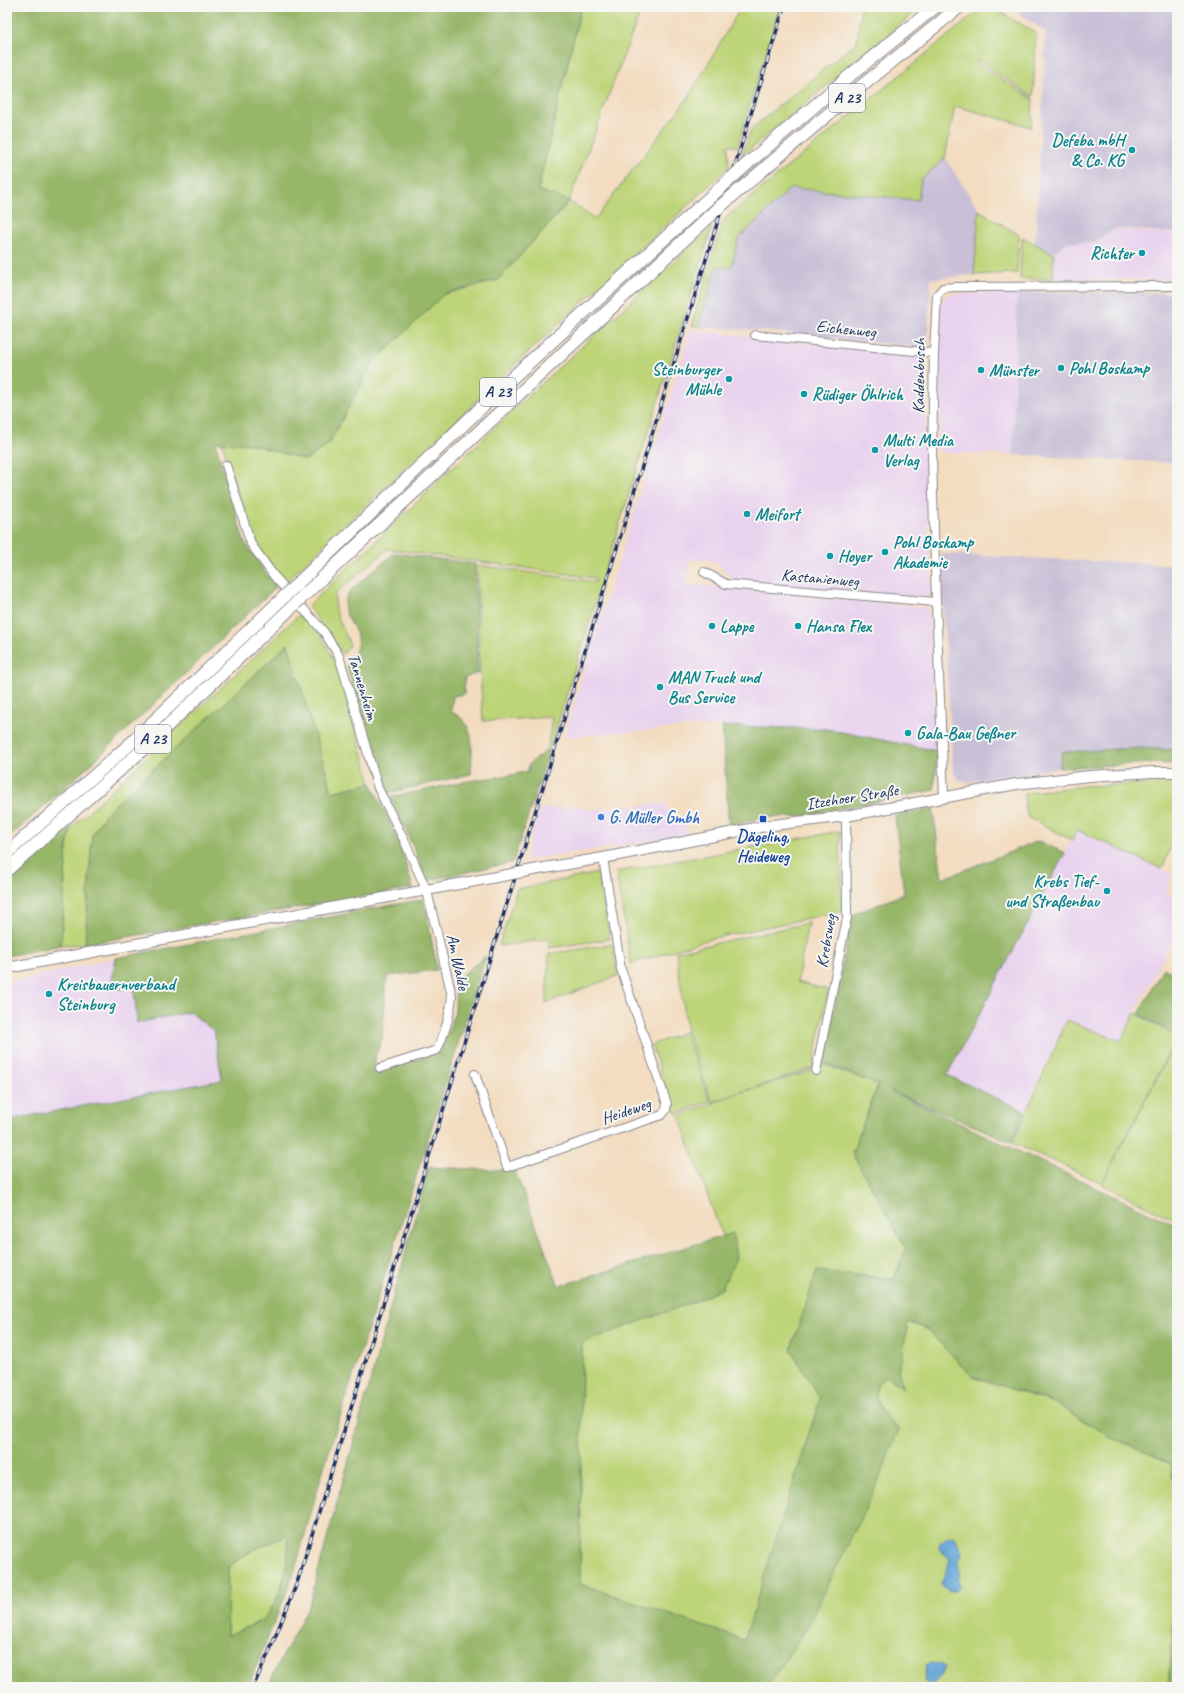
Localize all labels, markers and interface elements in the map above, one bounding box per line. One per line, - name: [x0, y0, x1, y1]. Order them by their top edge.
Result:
- road number: A 23: [829, 84, 865, 112]
- place label: Defeba mbH & Co. KG: [1052, 130, 1127, 171]
- marker: Defeba mbH & Co. KG: [1127, 145, 1137, 155]
- place label: Richter: [1090, 243, 1136, 264]
- marker: Richter: [1137, 248, 1147, 258]
- street label: Eichenweg: [815, 315, 879, 343]
- street label: Kaddenbusch: [908, 337, 930, 414]
- place label: Pohl Boskamp: [1069, 358, 1151, 379]
- place label: Steinburger Mühle: [652, 359, 723, 400]
- place label: Münster: [989, 360, 1041, 381]
- marker: Pohl Boskamp: [1056, 363, 1066, 373]
- marker: Münster: [976, 365, 986, 375]
- marker: Steinburger Mühle: [724, 374, 734, 384]
- road number: A 23: [480, 378, 516, 406]
- place label: Rüdiger Öhlrich: [812, 384, 904, 405]
- marker: Rüdiger Öhlrich: [799, 389, 809, 399]
- place label: Multi Media Verlag: [883, 430, 955, 471]
- marker: Multi Media Verlag: [870, 445, 880, 455]
- place label: Meifort: [755, 504, 802, 525]
- marker: Meifort: [742, 509, 752, 519]
- place label: Pohl Boskamp Akademie: [893, 532, 975, 573]
- place label: Hoyer: [838, 546, 873, 567]
- marker: Pohl Boskamp Akademie: [880, 547, 890, 557]
- marker: Hoyer: [825, 551, 835, 561]
- street label: Kastanienweg: [780, 564, 861, 592]
- place label: Lappe: [720, 616, 755, 637]
- place label: Hansa Flex: [806, 616, 873, 637]
- marker: Lappe: [707, 621, 717, 631]
- marker: Hansa Flex: [793, 621, 803, 631]
- street label: Tannenheim: [343, 651, 384, 725]
- place label: MAN Truck und Bus Service: [668, 667, 763, 708]
- marker: MAN Truck und Bus Service: [655, 682, 665, 692]
- place label: Gala-Bau Geßner: [916, 723, 1017, 744]
- road number: A 23: [135, 725, 171, 753]
- marker: Gala-Bau Geßner: [903, 728, 913, 738]
- street label: Itzehoer Straße: [805, 779, 901, 815]
- place label: G. Müller Gmbh: [609, 807, 700, 828]
- marker: G. Müller Gmbh: [596, 812, 606, 822]
- marker: Dägeling, Heideweg: [758, 814, 768, 824]
- place label: Dägeling, Heideweg: [737, 826, 791, 867]
- place label: Krebs Tief- und Straßenbau: [1005, 871, 1101, 912]
- marker: Krebs Tief- und Straßenbau: [1102, 886, 1112, 896]
- street label: Krebsweg: [811, 911, 841, 969]
- street label: Am Walde: [442, 932, 474, 993]
- place label: Kreisbauernverband Steinburg: [57, 974, 178, 1015]
- marker: Kreisbauernverband Steinburg: [44, 989, 54, 999]
- street label: Heideweg: [599, 1092, 654, 1129]

